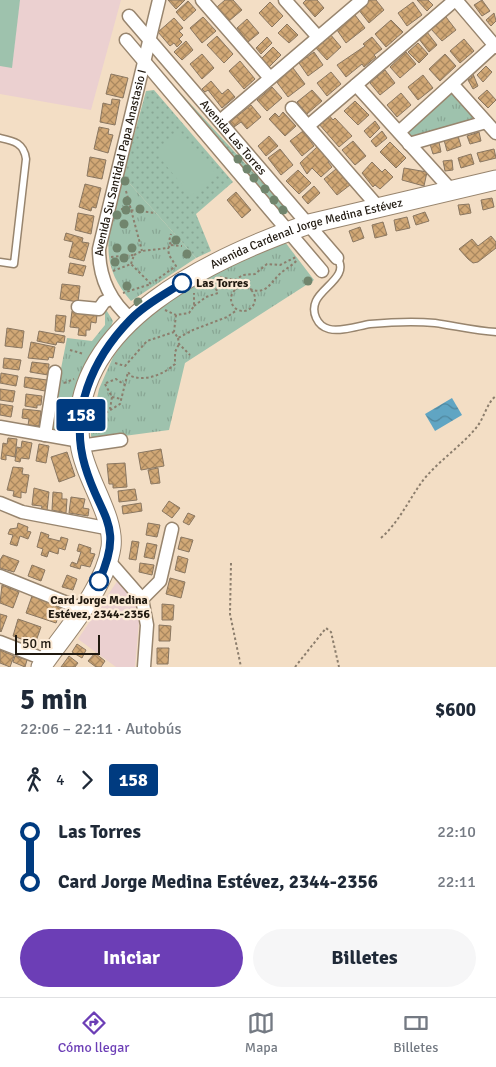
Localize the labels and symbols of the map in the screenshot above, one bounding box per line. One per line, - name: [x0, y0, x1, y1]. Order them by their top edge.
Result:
- street label: Avenida Su Santidad Papa Anastasio I: [91, 68, 149, 257]
- street label: Avenida Las Torres: [197, 97, 270, 178]
- street label: Avenida Cardenal Jorge Medina Estévez: [207, 195, 404, 272]
- marker: Las Torres: [172, 273, 192, 293]
- place label: Las Torres: [196, 276, 249, 291]
- line badge: 158: [52, 399, 110, 431]
- marker: Card Jorge Medina Estévez, 2344-2356: [89, 571, 109, 591]
- place label: Card Jorge Medina Estévez, 2344-2356: [48, 593, 151, 622]
- scale bar: [15, 632, 100, 655]

